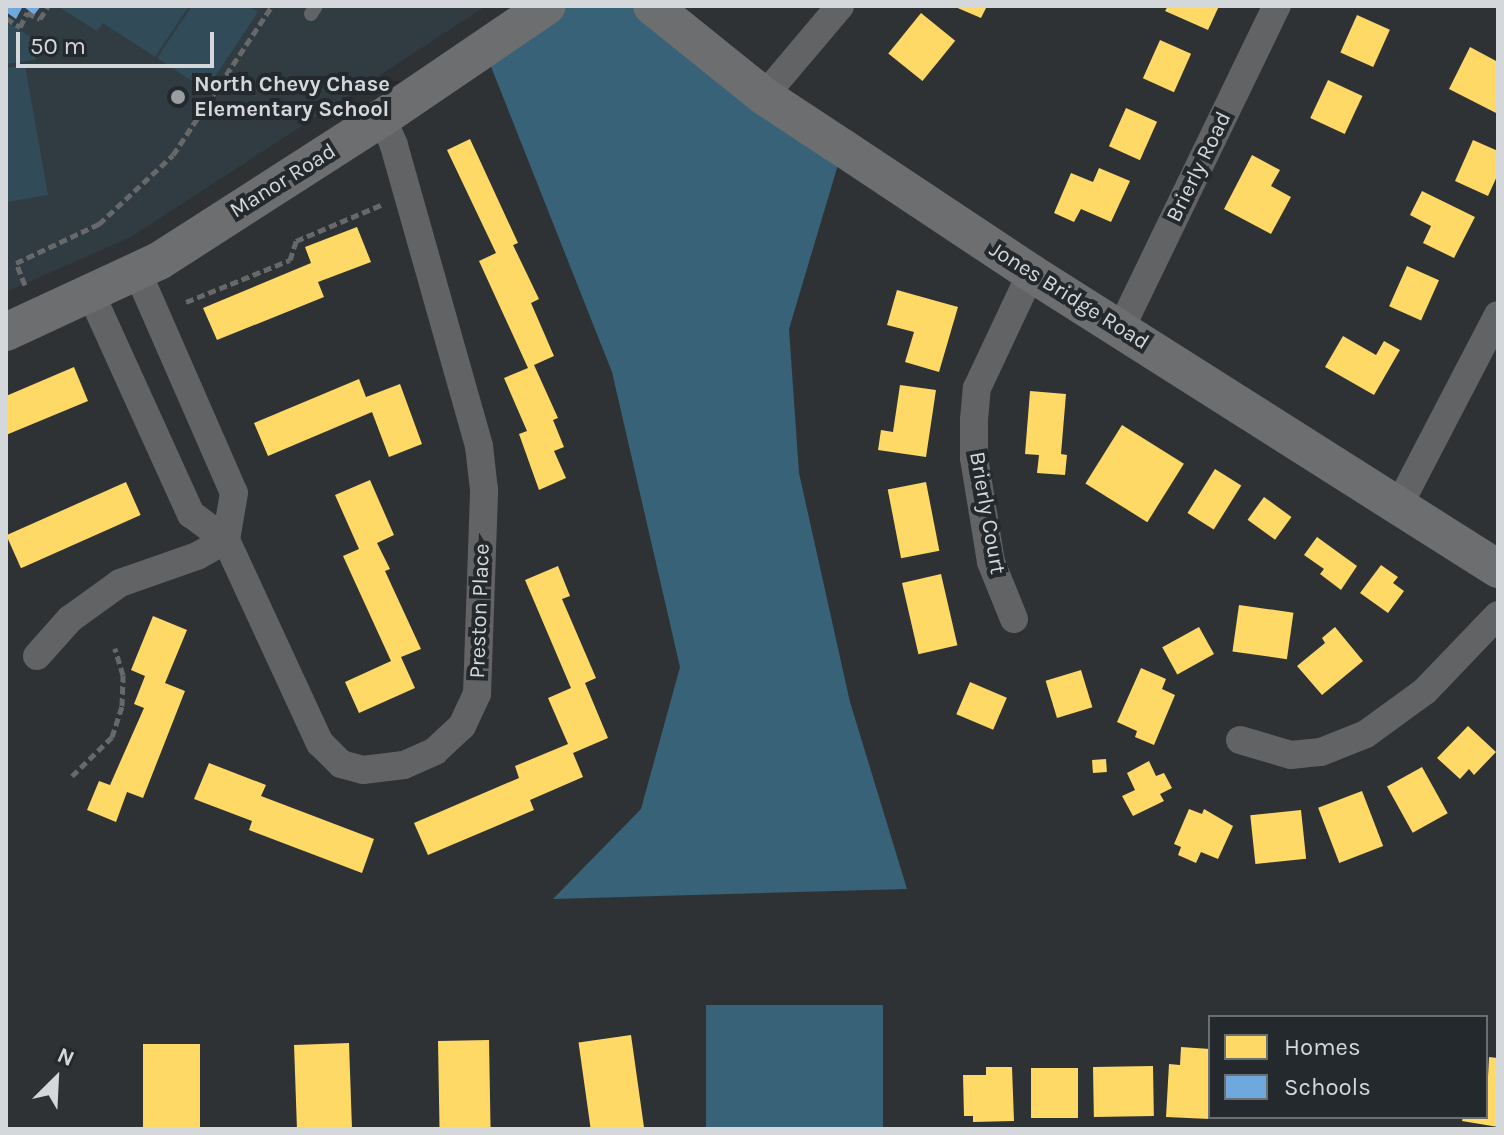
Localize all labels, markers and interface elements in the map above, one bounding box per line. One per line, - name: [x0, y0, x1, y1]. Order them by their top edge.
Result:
- scale bar: [20, 16, 218, 66]
- text: 50 m: [30, 32, 86, 60]
- place label: North Chevy Chase Elementary School: [194, 71, 390, 122]
- marker: North Chevy Chase Elementary School: [169, 88, 187, 106]
- street label: Brierly Road: [1161, 107, 1237, 227]
- street label: Manor Road: [225, 138, 341, 224]
- street label: Jones Bridge Road: [984, 236, 1154, 356]
- street label: Brierly Court: [963, 450, 1011, 576]
- street label: Preston Place: [464, 543, 496, 679]
- legend: [1208, 1015, 1488, 1119]
- text: Homes: [1284, 1033, 1361, 1061]
- north arrow: [16, 1039, 96, 1119]
- text: N: [53, 1042, 78, 1072]
- text: Schools: [1284, 1073, 1371, 1101]

